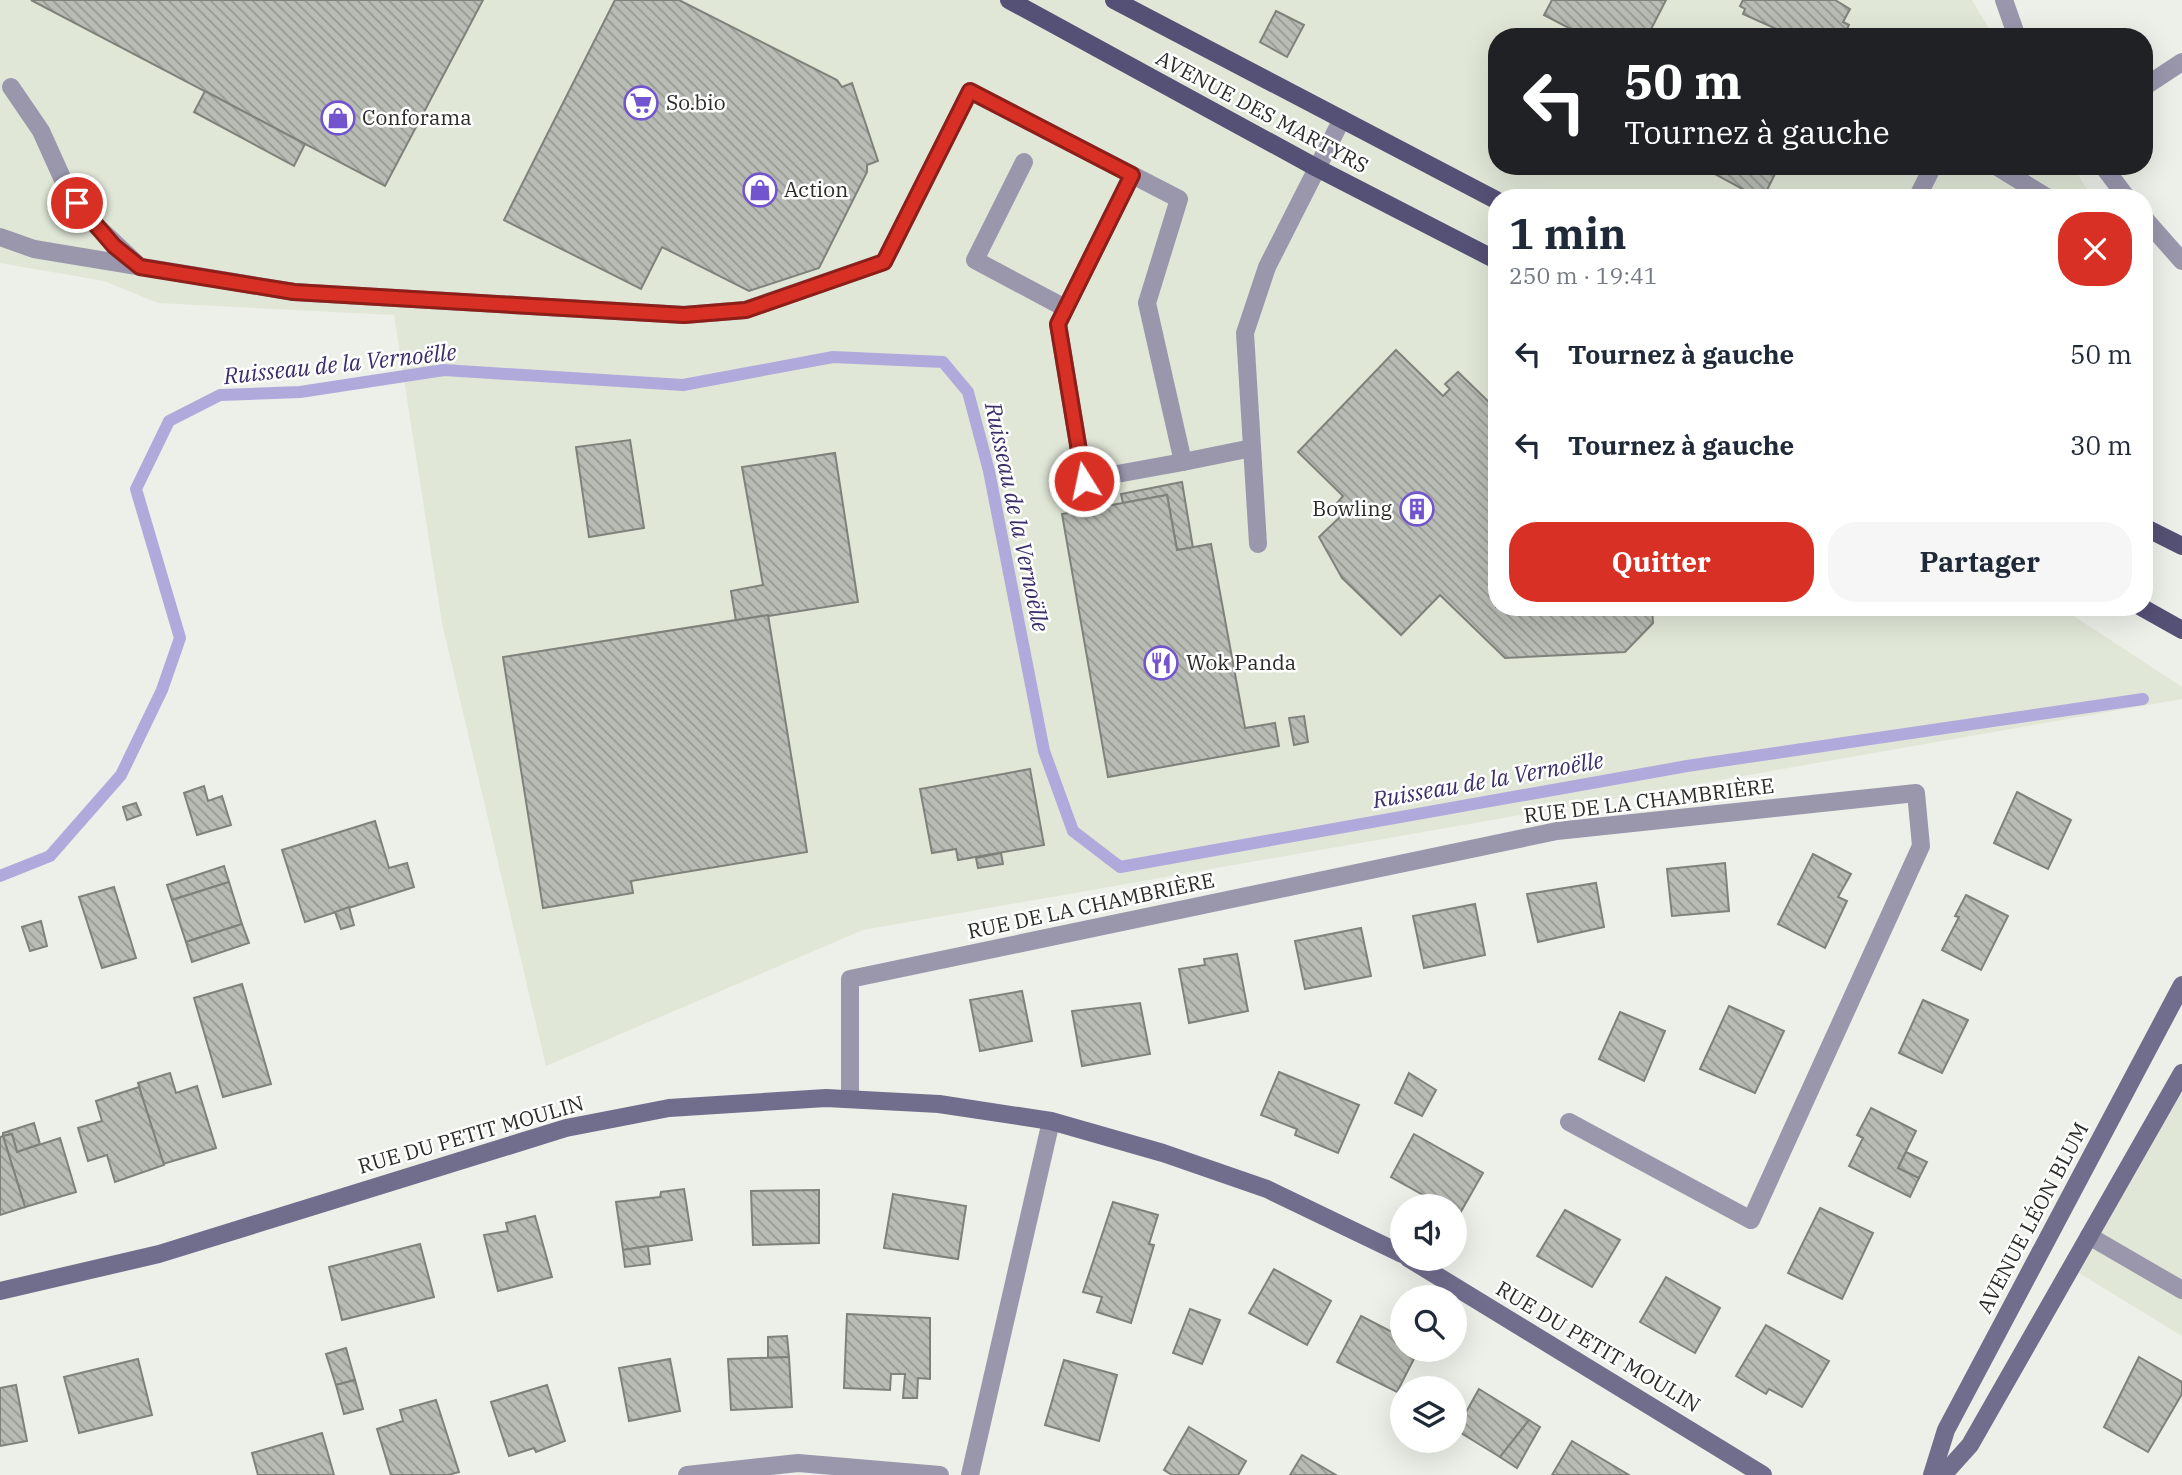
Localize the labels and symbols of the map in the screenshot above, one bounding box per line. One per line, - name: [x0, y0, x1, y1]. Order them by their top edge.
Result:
- street label: AVENUE DES MARTYRS: [1151, 43, 1373, 179]
- supermarket icon: So.bio: [622, 84, 660, 122]
- place label: So.bio: [666, 88, 726, 116]
- shop icon: Conforama: [319, 99, 357, 137]
- place label: Conforama: [362, 103, 472, 131]
- shop icon: Action: [741, 171, 779, 209]
- pin: [47, 173, 107, 233]
- place label: Action: [784, 175, 848, 203]
- water label: Ruisseau de la Vernoëlle: [221, 336, 458, 390]
- water label: Ruisseau de la Vernoëlle: [979, 398, 1057, 634]
- position arrow: [1047, 444, 1121, 518]
- building icon: Bowling: [1398, 490, 1436, 528]
- place label: Bowling: [1312, 494, 1393, 522]
- restaurant icon: Wok Panda: [1142, 644, 1180, 682]
- place label: Wok Panda: [1186, 648, 1296, 676]
- water label: Ruisseau de la Vernoëlle: [1369, 744, 1606, 814]
- street label: RUE DE LA CHAMBRIÈRE: [1522, 771, 1776, 829]
- street label: RUE DE LA CHAMBRIÈRE: [965, 865, 1217, 945]
- street label: RUE DU PETIT MOULIN: [355, 1088, 587, 1180]
- street label: AVENUE LÉON BLUM: [1970, 1117, 2094, 1318]
- street label: RUE DU PETIT MOULIN: [1491, 1274, 1706, 1418]

